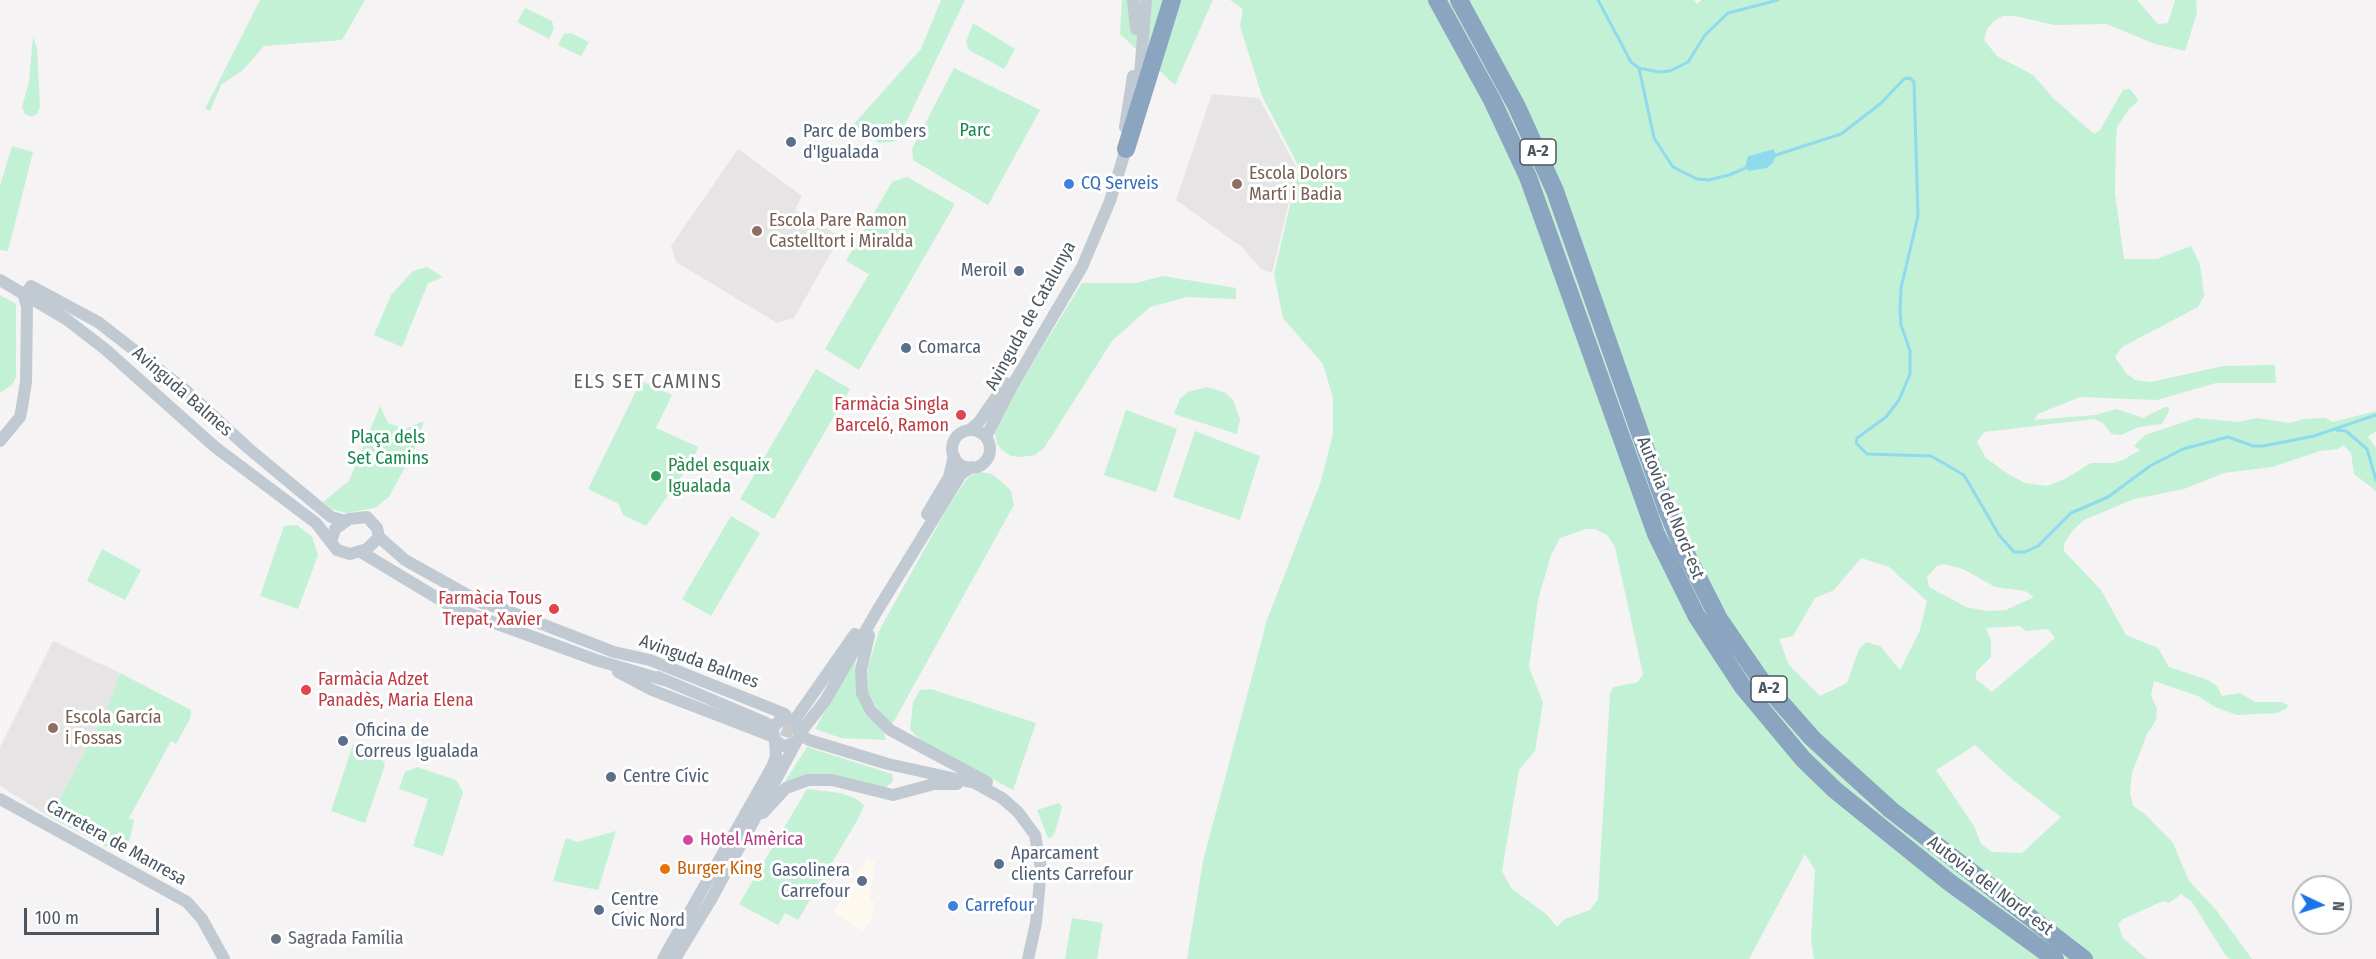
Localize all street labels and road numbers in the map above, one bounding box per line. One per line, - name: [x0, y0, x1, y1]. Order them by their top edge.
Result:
- road number: A-2: [1520, 139, 1556, 165]
- street label: Avinguda de Catalunya: [981, 238, 1081, 394]
- street label: Avinguda Balmes: [128, 343, 236, 441]
- street label: Autovia del Nord-est: [1632, 434, 1708, 582]
- street label: Avinguda Balmes: [636, 630, 762, 694]
- road number: A-2: [1751, 676, 1787, 702]
- street label: Carretera de Manresa: [42, 796, 190, 890]
- street label: Autovia del Nord-est: [1923, 832, 2057, 940]

